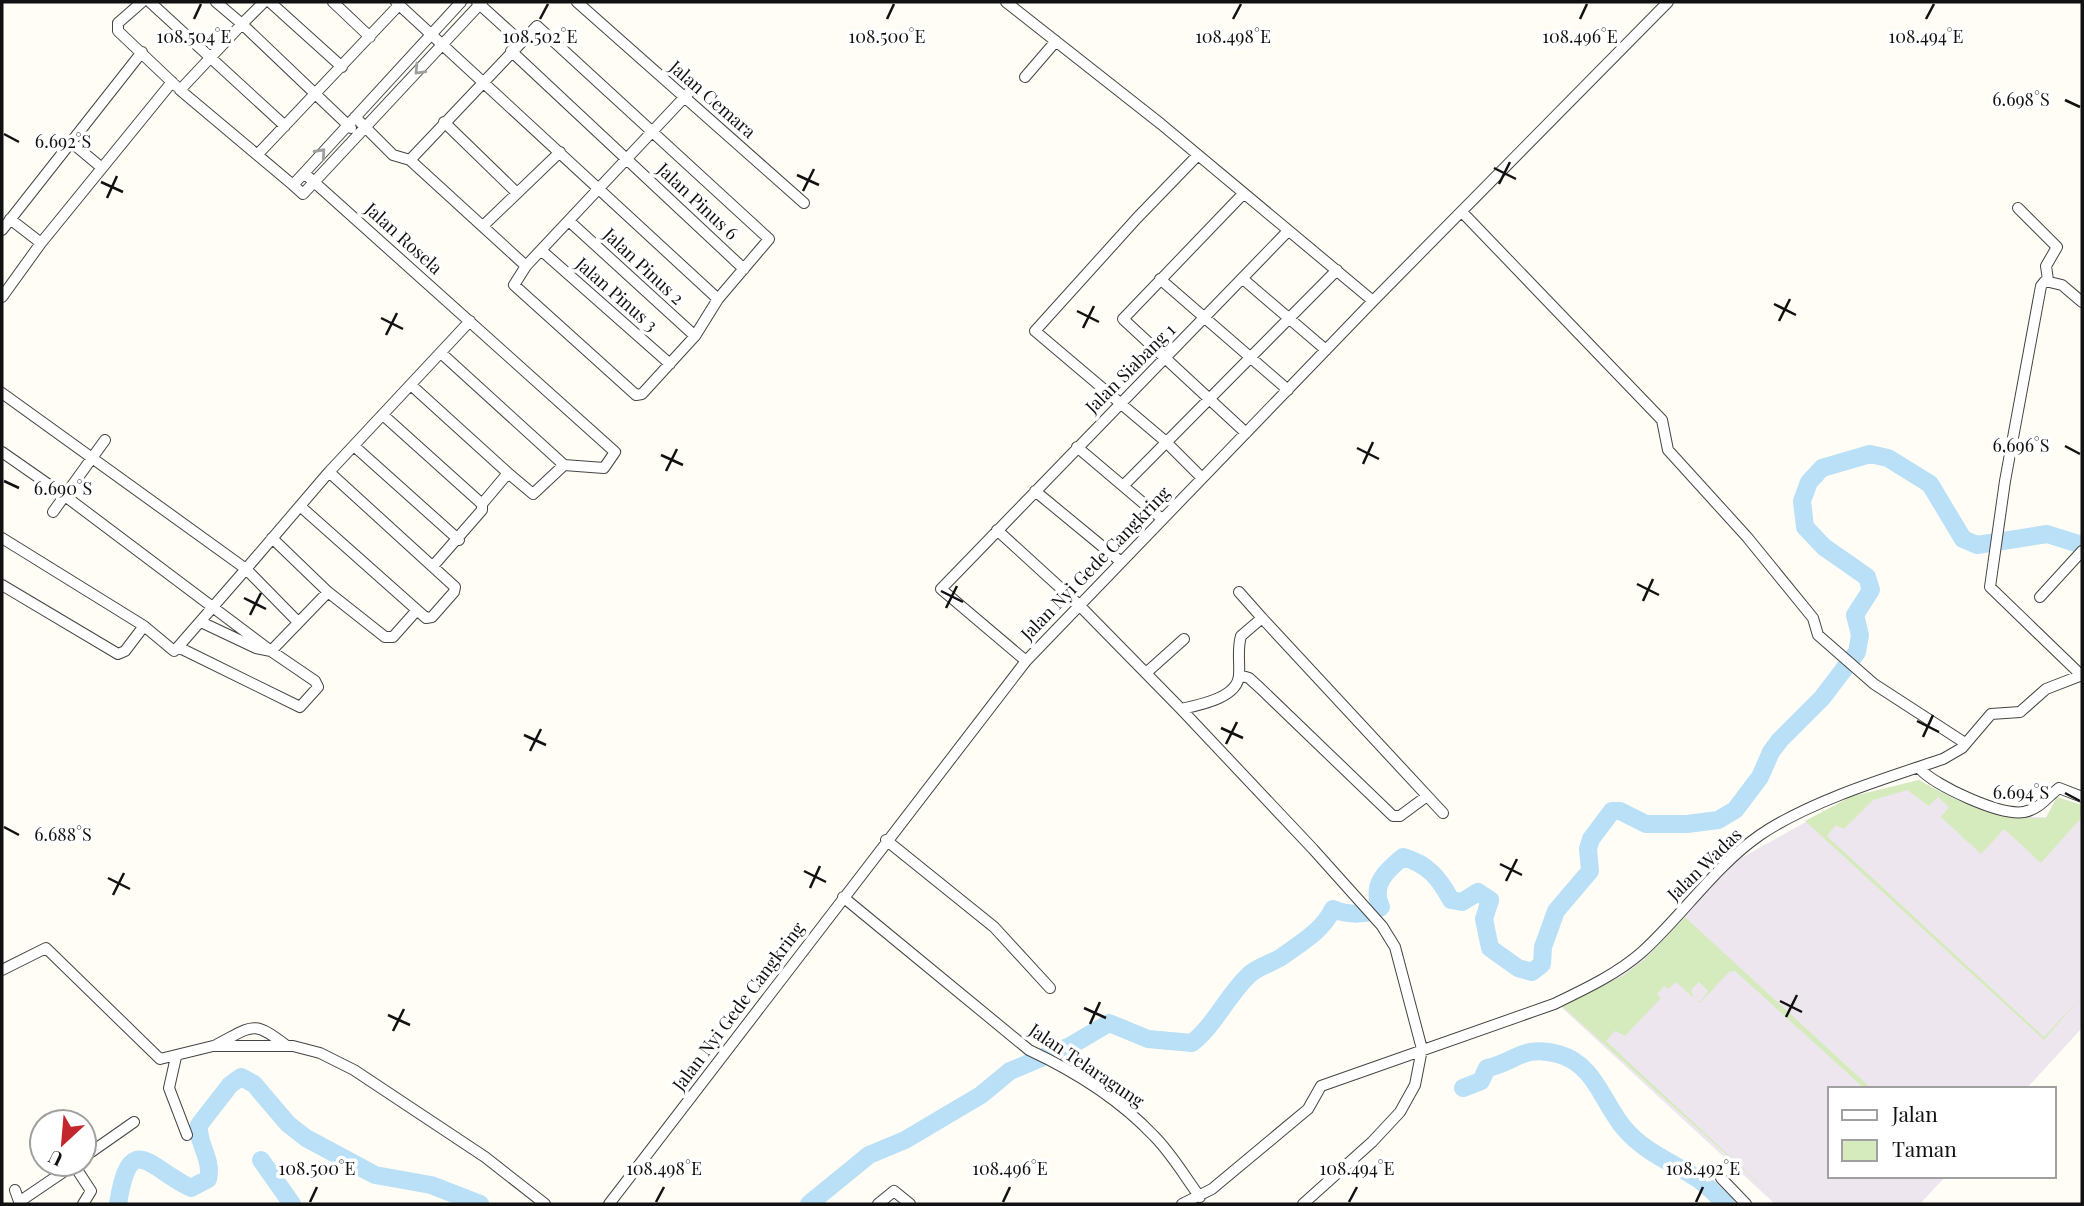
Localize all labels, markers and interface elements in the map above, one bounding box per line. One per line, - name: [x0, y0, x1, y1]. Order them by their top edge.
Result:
- text: 108.504°E: [157, 24, 232, 48]
- text: 108.502°E: [503, 24, 577, 48]
- text: 108.500°E: [849, 24, 925, 48]
- text: 108.498°E: [1195, 24, 1271, 48]
- text: 108.496°E: [1542, 24, 1618, 48]
- text: 108.494°E: [1889, 24, 1963, 48]
- street label: Jalan Cemara: [664, 54, 761, 143]
- one-way arrow: [415, 62, 427, 75]
- text: 6.698°S: [1992, 87, 2050, 111]
- text: 6.692°S: [35, 129, 91, 153]
- one-way arrow: [313, 149, 326, 162]
- street label: Jalan Pinus 6: [652, 157, 744, 245]
- street label: Jalan Rosela: [359, 196, 448, 279]
- street label: Jalan Pinus 2: [598, 222, 689, 310]
- street label: Jalan Pinus 3: [570, 251, 663, 336]
- street label: Jalan Siabang 1: [1079, 318, 1180, 419]
- text: 6.696°S: [1992, 433, 2050, 457]
- text: 6.690°S: [34, 476, 92, 500]
- street label: Jalan Nyi Gede Cangkring: [1014, 480, 1175, 646]
- text: 6.694°S: [1993, 780, 2049, 804]
- text: 6.688°S: [34, 822, 92, 846]
- street label: Jalan Wadas: [1661, 822, 1747, 906]
- street label: Jalan Nyi Gede Cangkring: [666, 916, 810, 1096]
- street label: Jalan Telaragung: [1024, 1017, 1150, 1113]
- legend: [1828, 1087, 2056, 1178]
- text: Jalan: [1891, 1099, 1938, 1127]
- north arrow: [28, 1108, 98, 1178]
- text: Taman: [1892, 1134, 1957, 1162]
- text: U: [44, 1145, 67, 1174]
- text: 108.500°E: [279, 1156, 355, 1180]
- text: 108.498°E: [626, 1156, 702, 1180]
- text: 108.496°E: [972, 1156, 1048, 1180]
- text: 108.494°E: [1320, 1156, 1394, 1180]
- text: 108.492°E: [1666, 1156, 1740, 1180]

